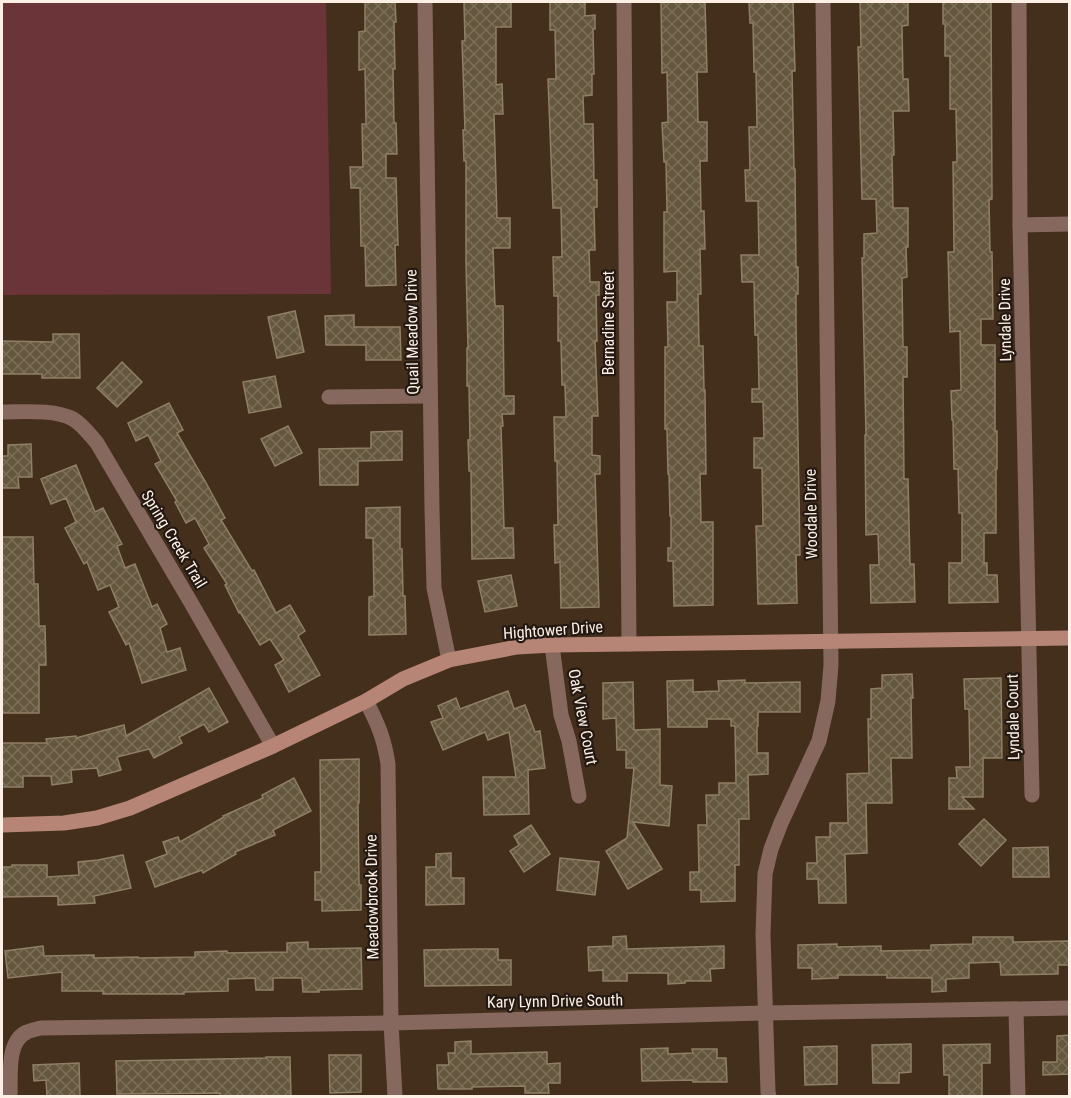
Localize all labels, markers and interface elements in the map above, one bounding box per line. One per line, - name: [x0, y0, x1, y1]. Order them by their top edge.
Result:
- street label: Quail Meadow Drive: [401, 269, 423, 395]
- street label: Bernadine Street: [599, 270, 618, 375]
- street label: Lyndale Drive: [995, 278, 1015, 362]
- street label: Woodale Drive: [801, 469, 821, 559]
- street label: Spring Creek Trail: [137, 487, 211, 591]
- street label: Hightower Drive: [502, 617, 604, 643]
- street label: Oak View Court: [564, 667, 602, 767]
- street label: Lyndale Court: [1003, 673, 1023, 760]
- street label: Meadowbrook Drive: [361, 834, 383, 960]
- street label: Kary Lynn Drive South: [487, 990, 623, 1012]

